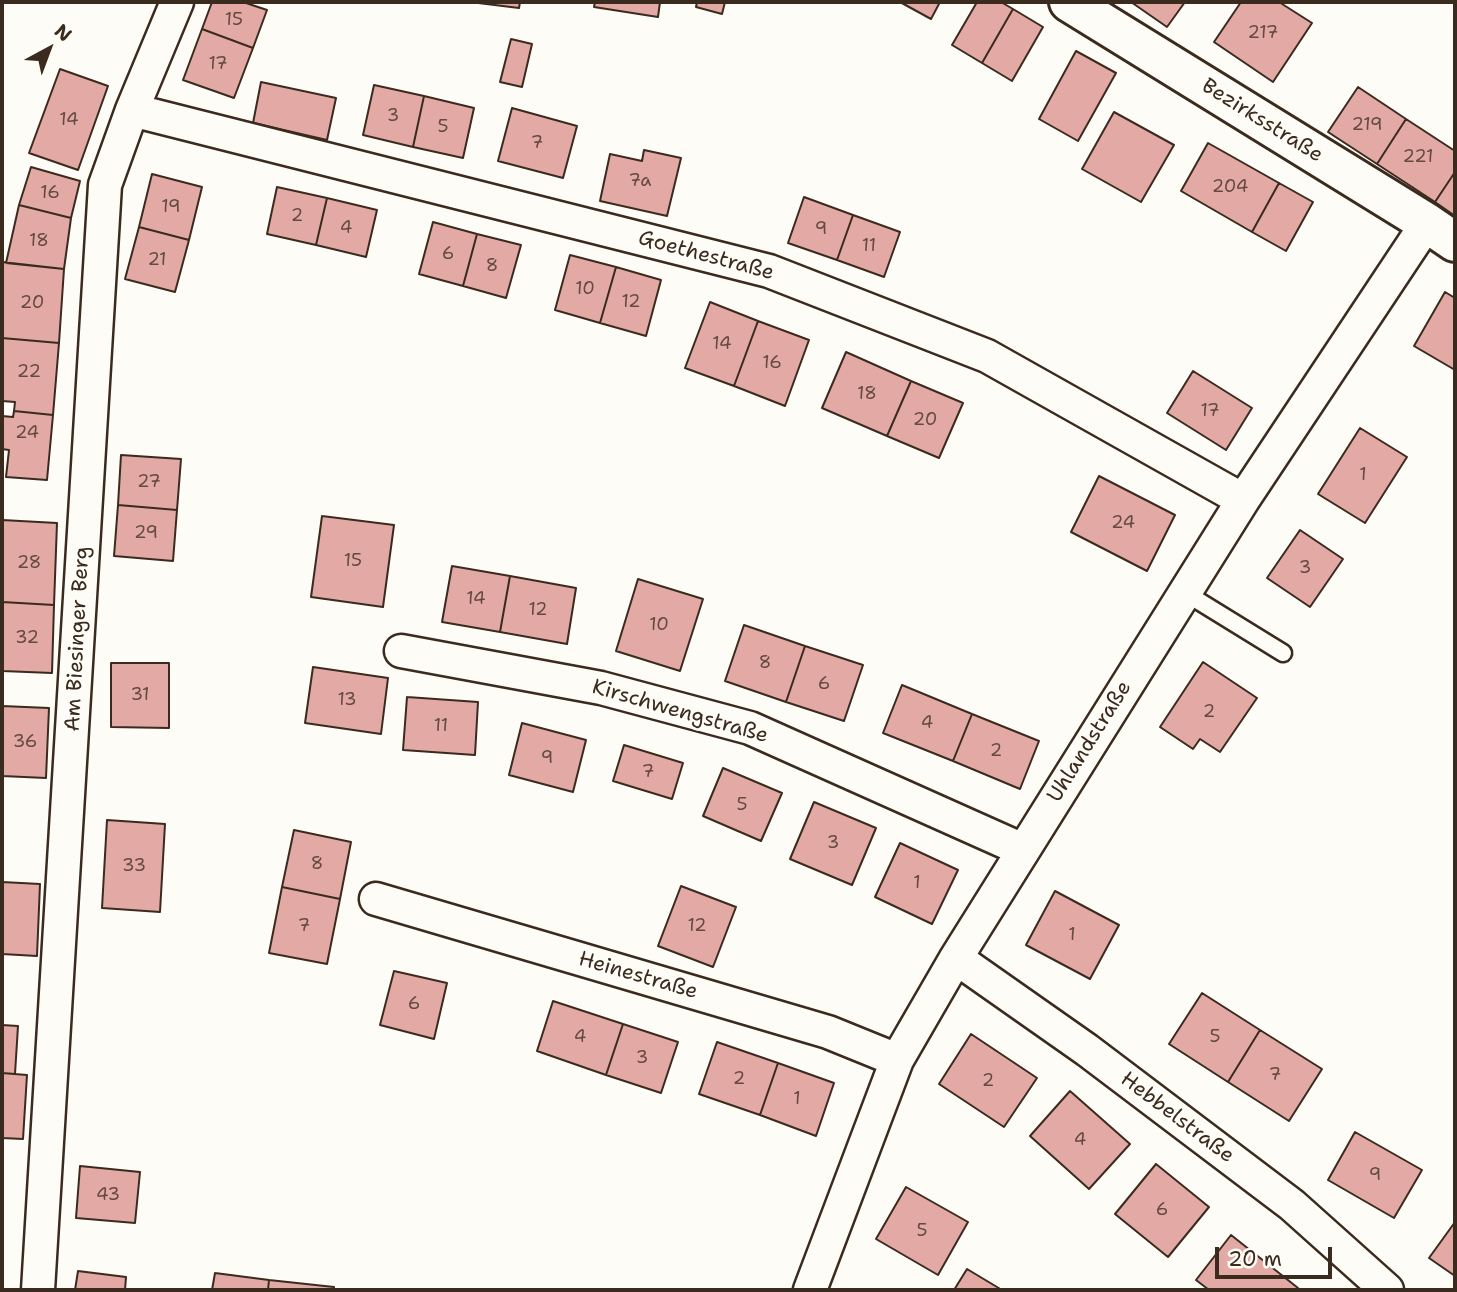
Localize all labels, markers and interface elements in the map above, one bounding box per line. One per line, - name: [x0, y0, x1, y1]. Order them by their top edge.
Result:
- house number: 15: [225, 9, 243, 31]
- north arrow: [14, 14, 84, 84]
- text: N: [49, 18, 77, 47]
- house number: 217: [1248, 22, 1278, 44]
- house number: 17: [208, 53, 228, 75]
- street label: Bezirksstraße: [1197, 74, 1327, 168]
- house number: 3: [387, 105, 399, 127]
- house number: 14: [59, 109, 79, 131]
- house number: 219: [1351, 114, 1383, 136]
- house number: 5: [437, 116, 449, 138]
- house number: 7: [531, 132, 543, 154]
- house number: 221: [1403, 146, 1433, 168]
- house number: 7a: [629, 170, 651, 192]
- house number: 204: [1212, 176, 1248, 198]
- house number: 16: [40, 182, 60, 204]
- house number: 19: [161, 196, 181, 218]
- house number: 2: [291, 205, 303, 227]
- house number: 4: [340, 217, 352, 239]
- house number: 9: [815, 218, 827, 240]
- street label: Goethestraße: [635, 226, 777, 286]
- house number: 18: [29, 230, 49, 252]
- house number: 11: [862, 235, 876, 257]
- house number: 6: [442, 243, 454, 265]
- house number: 21: [147, 249, 167, 271]
- house number: 8: [486, 255, 498, 277]
- house number: 10: [575, 278, 595, 300]
- house number: 12: [621, 291, 641, 313]
- house number: 20: [20, 292, 44, 314]
- house number: 14: [712, 333, 732, 355]
- house number: 16: [762, 352, 782, 374]
- house number: 22: [17, 361, 41, 383]
- house number: 18: [857, 383, 877, 405]
- house number: 17: [1200, 400, 1220, 422]
- house number: 20: [913, 409, 937, 431]
- house number: 24: [15, 422, 39, 444]
- house number: 1: [1359, 464, 1367, 486]
- house number: 27: [137, 471, 161, 493]
- house number: 24: [1111, 512, 1135, 534]
- house number: 29: [134, 522, 158, 544]
- street label: Am Biesinger Berg: [61, 546, 95, 732]
- house number: 15: [344, 550, 362, 572]
- house number: 28: [17, 552, 41, 574]
- house number: 3: [1299, 557, 1311, 579]
- house number: 14: [466, 588, 486, 610]
- house number: 12: [528, 599, 548, 621]
- house number: 10: [649, 614, 669, 636]
- house number: 32: [15, 627, 39, 649]
- house number: 8: [759, 652, 771, 674]
- house number: 6: [818, 673, 830, 695]
- street label: Kirschwengstraße: [589, 675, 771, 749]
- street label: Uhlandstraße: [1043, 677, 1137, 807]
- house number: 31: [130, 684, 150, 706]
- house number: 13: [337, 689, 357, 711]
- house number: 2: [1203, 701, 1215, 723]
- house number: 4: [921, 712, 933, 734]
- house number: 11: [434, 715, 448, 737]
- house number: 36: [13, 731, 37, 753]
- house number: 2: [990, 740, 1002, 762]
- house number: 9: [541, 747, 553, 769]
- house number: 7: [642, 761, 654, 783]
- house number: 5: [736, 794, 748, 816]
- house number: 3: [827, 832, 839, 854]
- house number: 8: [311, 853, 323, 875]
- house number: 33: [122, 855, 146, 877]
- house number: 1: [913, 872, 921, 894]
- house number: 7: [298, 915, 310, 937]
- house number: 12: [687, 915, 707, 937]
- house number: 1: [1068, 924, 1076, 946]
- street label: Heinestraße: [575, 947, 701, 1005]
- house number: 6: [408, 993, 420, 1015]
- house number: 4: [574, 1026, 586, 1048]
- house number: 5: [1209, 1026, 1221, 1048]
- house number: 3: [636, 1047, 648, 1069]
- house number: 7: [1269, 1064, 1281, 1086]
- street label: Hebbelstraße: [1115, 1067, 1239, 1169]
- house number: 2: [733, 1068, 745, 1090]
- house number: 2: [982, 1070, 994, 1092]
- house number: 1: [793, 1088, 801, 1110]
- house number: 4: [1074, 1129, 1086, 1151]
- house number: 9: [1369, 1164, 1381, 1186]
- house number: 43: [96, 1184, 120, 1206]
- house number: 6: [1156, 1199, 1168, 1221]
- house number: 5: [916, 1220, 928, 1242]
- scale bar: [1219, 1232, 1336, 1276]
- text: 20 m: [1228, 1245, 1282, 1273]

